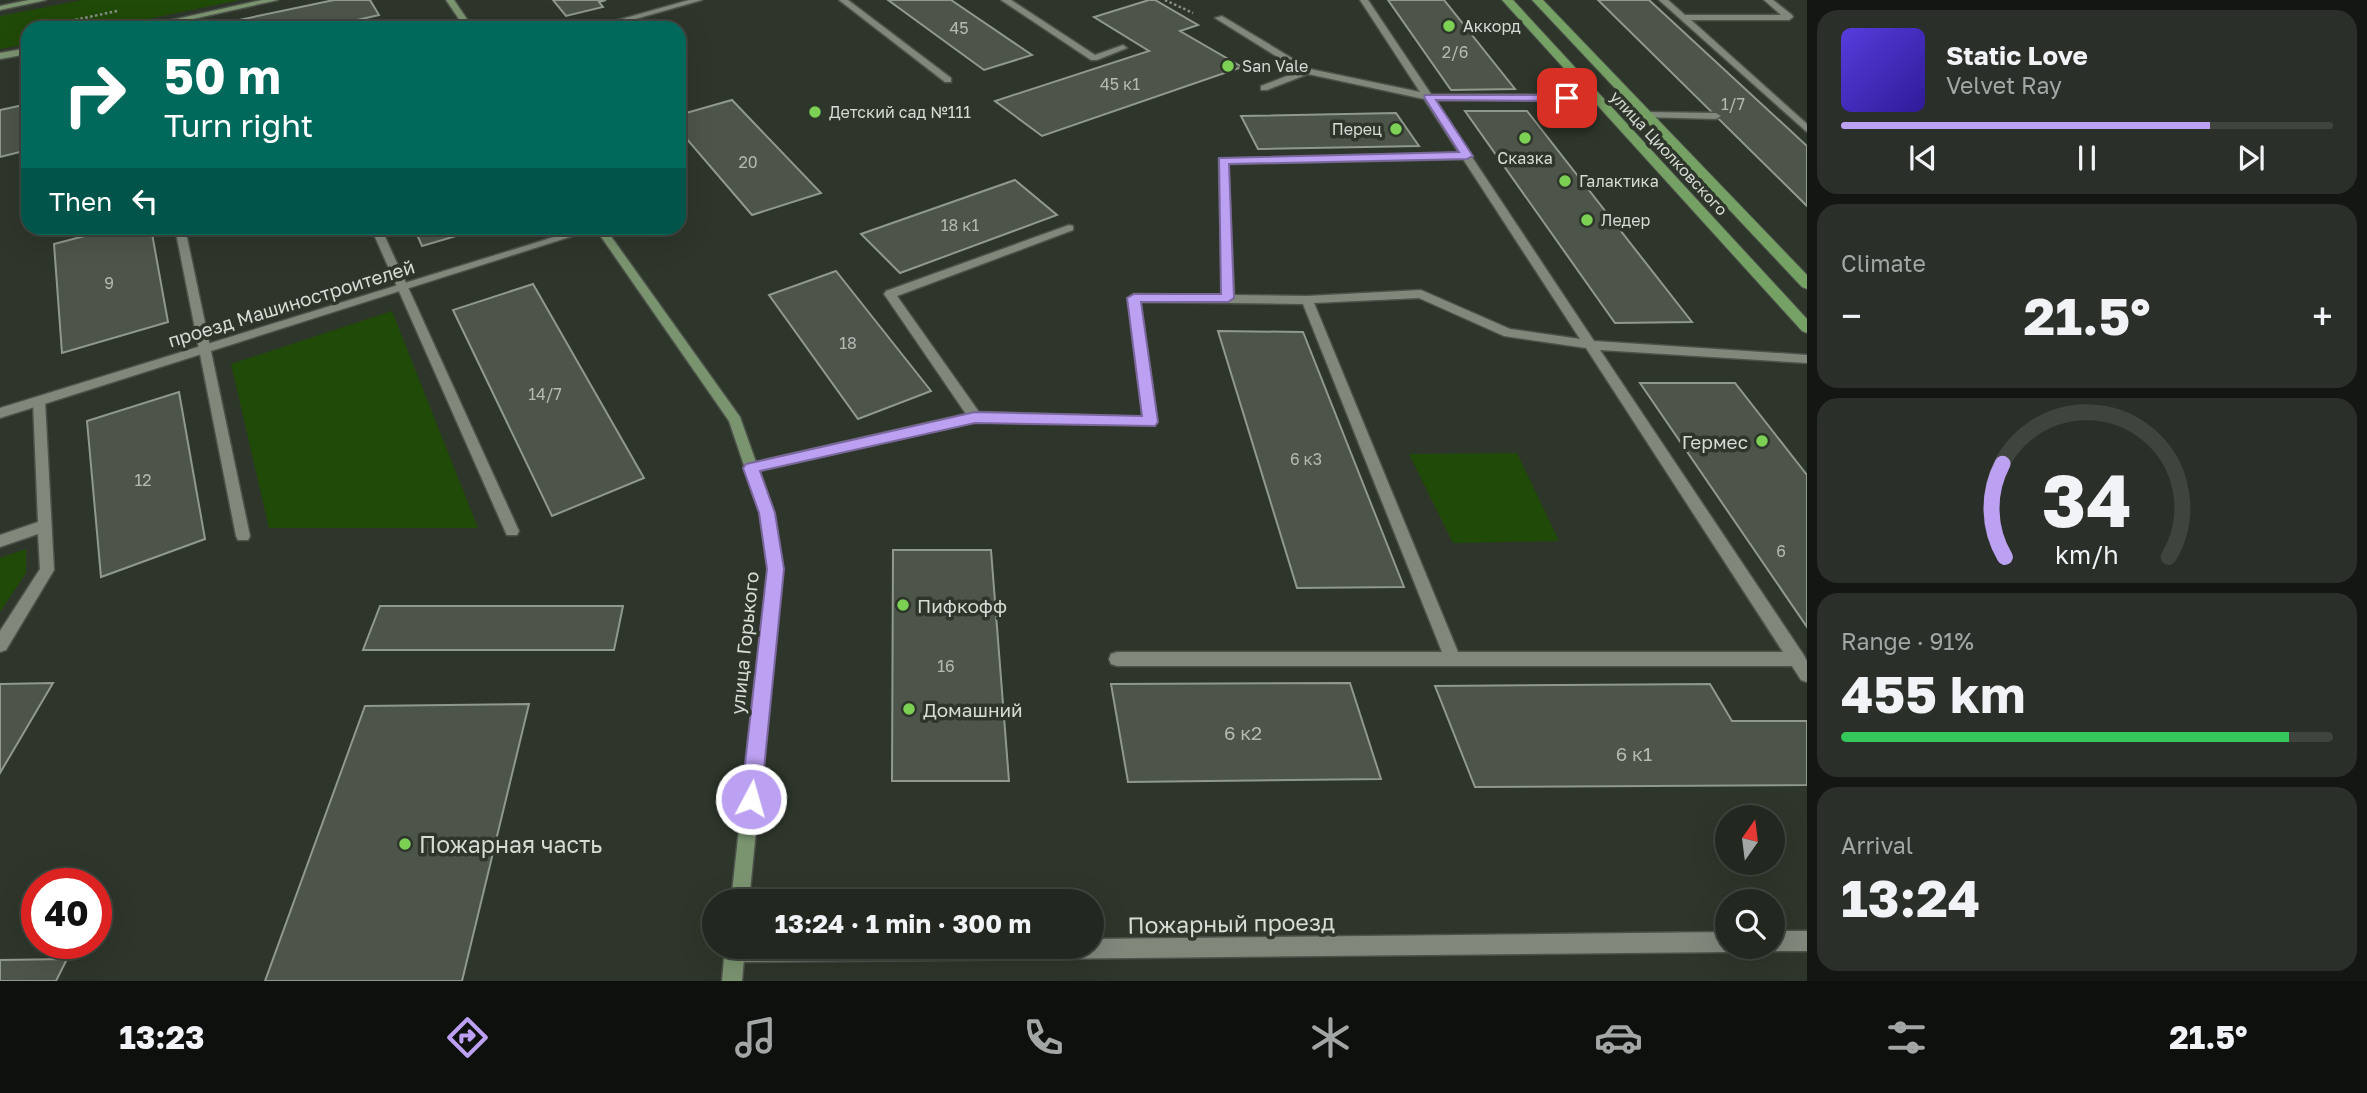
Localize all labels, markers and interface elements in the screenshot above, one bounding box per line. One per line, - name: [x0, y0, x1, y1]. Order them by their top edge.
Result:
- place label: Аккорд: [1463, 16, 1521, 36]
- house number: 45: [949, 18, 969, 38]
- marker: Аккорд: [1441, 18, 1457, 34]
- text: Static Love: [1946, 40, 2088, 71]
- house number: 2/6: [1442, 42, 1468, 62]
- text: 50 m: [164, 46, 281, 105]
- icon: right: [49, 49, 140, 140]
- place label: San Vale: [1242, 56, 1308, 76]
- marker: San Vale: [1220, 58, 1236, 74]
- pin: [1537, 68, 1597, 128]
- text: Velvet Ray: [1946, 71, 2062, 99]
- house number: 45 к1: [1100, 74, 1140, 94]
- icon: arrive: [1548, 79, 1586, 117]
- street label: улица Циолковского: [1606, 87, 1732, 219]
- house number: 1/7: [1721, 94, 1745, 114]
- place label: Детский сад №111: [829, 102, 971, 122]
- marker: Детский сад №111: [807, 104, 823, 120]
- text: Turn right: [164, 106, 313, 144]
- place label: Перец: [1332, 119, 1382, 139]
- marker: Перец: [1388, 121, 1404, 137]
- marker: Сказка: [1517, 130, 1533, 146]
- icon: previous: [1904, 139, 1942, 177]
- icon: pause: [2068, 139, 2106, 177]
- icon: next: [2232, 139, 2270, 177]
- place label: Сказка: [1497, 148, 1553, 168]
- house number: 20: [738, 152, 758, 172]
- place label: Галактика: [1579, 171, 1659, 191]
- marker: Галактика: [1557, 173, 1573, 189]
- icon: left: [126, 182, 164, 220]
- text: Then: [49, 186, 112, 217]
- place label: Ледер: [1601, 210, 1651, 230]
- marker: Ледер: [1579, 212, 1595, 228]
- house number: 18 к1: [941, 215, 979, 235]
- text: Climate: [1841, 249, 1926, 277]
- street label: проезд Машиностроителей: [165, 254, 417, 352]
- house number: 9: [104, 273, 114, 293]
- text: 21.5°: [2023, 284, 2151, 346]
- text: −: [1841, 293, 1862, 338]
- text: +: [2312, 293, 2333, 338]
- house number: 18: [839, 333, 857, 353]
- house number: 14/7: [528, 384, 562, 404]
- place label: Гермес: [1682, 430, 1748, 453]
- marker: Гермес: [1754, 433, 1770, 449]
- house number: 6 к3: [1290, 449, 1322, 469]
- text: 34: [2042, 456, 2132, 543]
- house number: 12: [134, 470, 152, 490]
- text: km/h: [2055, 538, 2119, 569]
- house number: 6: [1776, 541, 1786, 561]
- street label: улица Горького: [725, 570, 763, 716]
- place label: Пифкофф: [917, 594, 1007, 617]
- marker: Пифкофф: [895, 597, 911, 613]
- text: Range · 91%: [1841, 627, 1974, 655]
- house number: 16: [937, 656, 955, 676]
- text: 455 km: [1841, 662, 2026, 724]
- place label: Домашний: [923, 698, 1023, 721]
- marker: Домашний: [901, 701, 917, 717]
- house number: 6 к2: [1224, 721, 1262, 744]
- house number: 6 к1: [1616, 742, 1652, 765]
- position arrow: [714, 762, 788, 836]
- north arrow: [1715, 805, 1785, 875]
- map controls: [1715, 805, 1785, 959]
- place label: Пожарная часть: [419, 830, 602, 858]
- text: Arrival: [1841, 831, 1913, 859]
- marker: Пожарная часть: [397, 836, 413, 852]
- text: 13:24: [1841, 866, 1980, 928]
- speed limit sign: 40: [21, 868, 112, 959]
- button: search: [1715, 889, 1785, 959]
- street label: Пожарный проезд: [1127, 907, 1335, 939]
- text: 13:24 · 1 min · 300 m: [775, 908, 1031, 939]
- icon: directions: [443, 1013, 492, 1062]
- icon: music: [731, 1013, 780, 1062]
- icon: phone: [1019, 1013, 1068, 1062]
- icon: climate: [1306, 1013, 1355, 1062]
- icon: car: [1594, 1013, 1643, 1062]
- icon: filters: [1882, 1013, 1931, 1062]
- text: 13:23: [119, 1018, 205, 1056]
- text: 21.5°: [2169, 1018, 2248, 1056]

